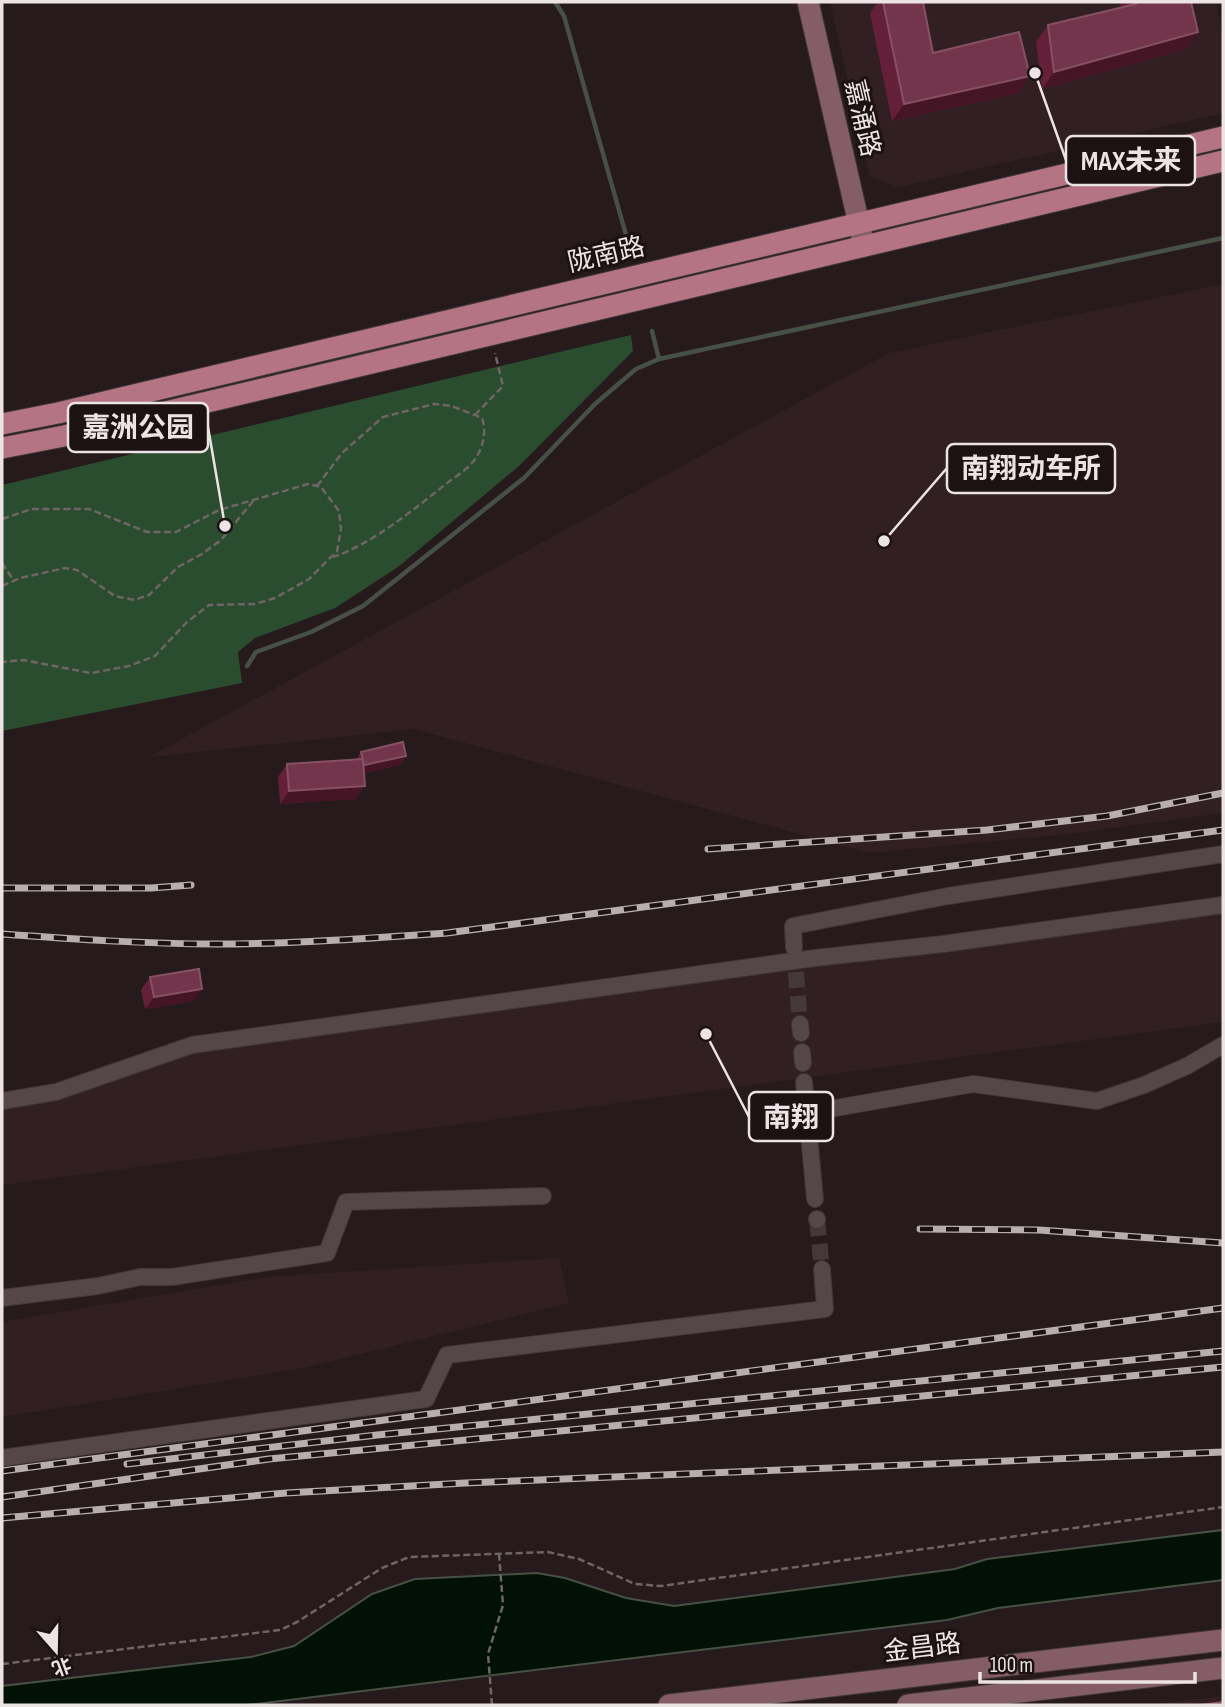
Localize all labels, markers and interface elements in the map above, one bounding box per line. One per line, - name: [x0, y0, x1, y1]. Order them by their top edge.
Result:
- street label: 嘉涌路: [838, 77, 885, 160]
- callout: MAX未来: [1066, 136, 1195, 185]
- text: MAX未来: [1081, 145, 1181, 178]
- street label: 陇南路: [565, 232, 648, 279]
- callout: 嘉洲公园: [68, 403, 208, 452]
- text: 嘉洲公园: [82, 412, 194, 445]
- callout: 南翔动车所: [947, 444, 1115, 493]
- text: 南翔动车所: [961, 453, 1101, 486]
- callout: 南翔: [749, 1092, 833, 1141]
- text: 南翔: [763, 1102, 819, 1135]
- north arrow: [21, 1616, 91, 1686]
- street label: 金昌路: [882, 1628, 963, 1669]
- scale bar: [980, 1640, 1195, 1684]
- text: 北: [48, 1652, 74, 1680]
- text: 100 m: [990, 1653, 1033, 1678]

